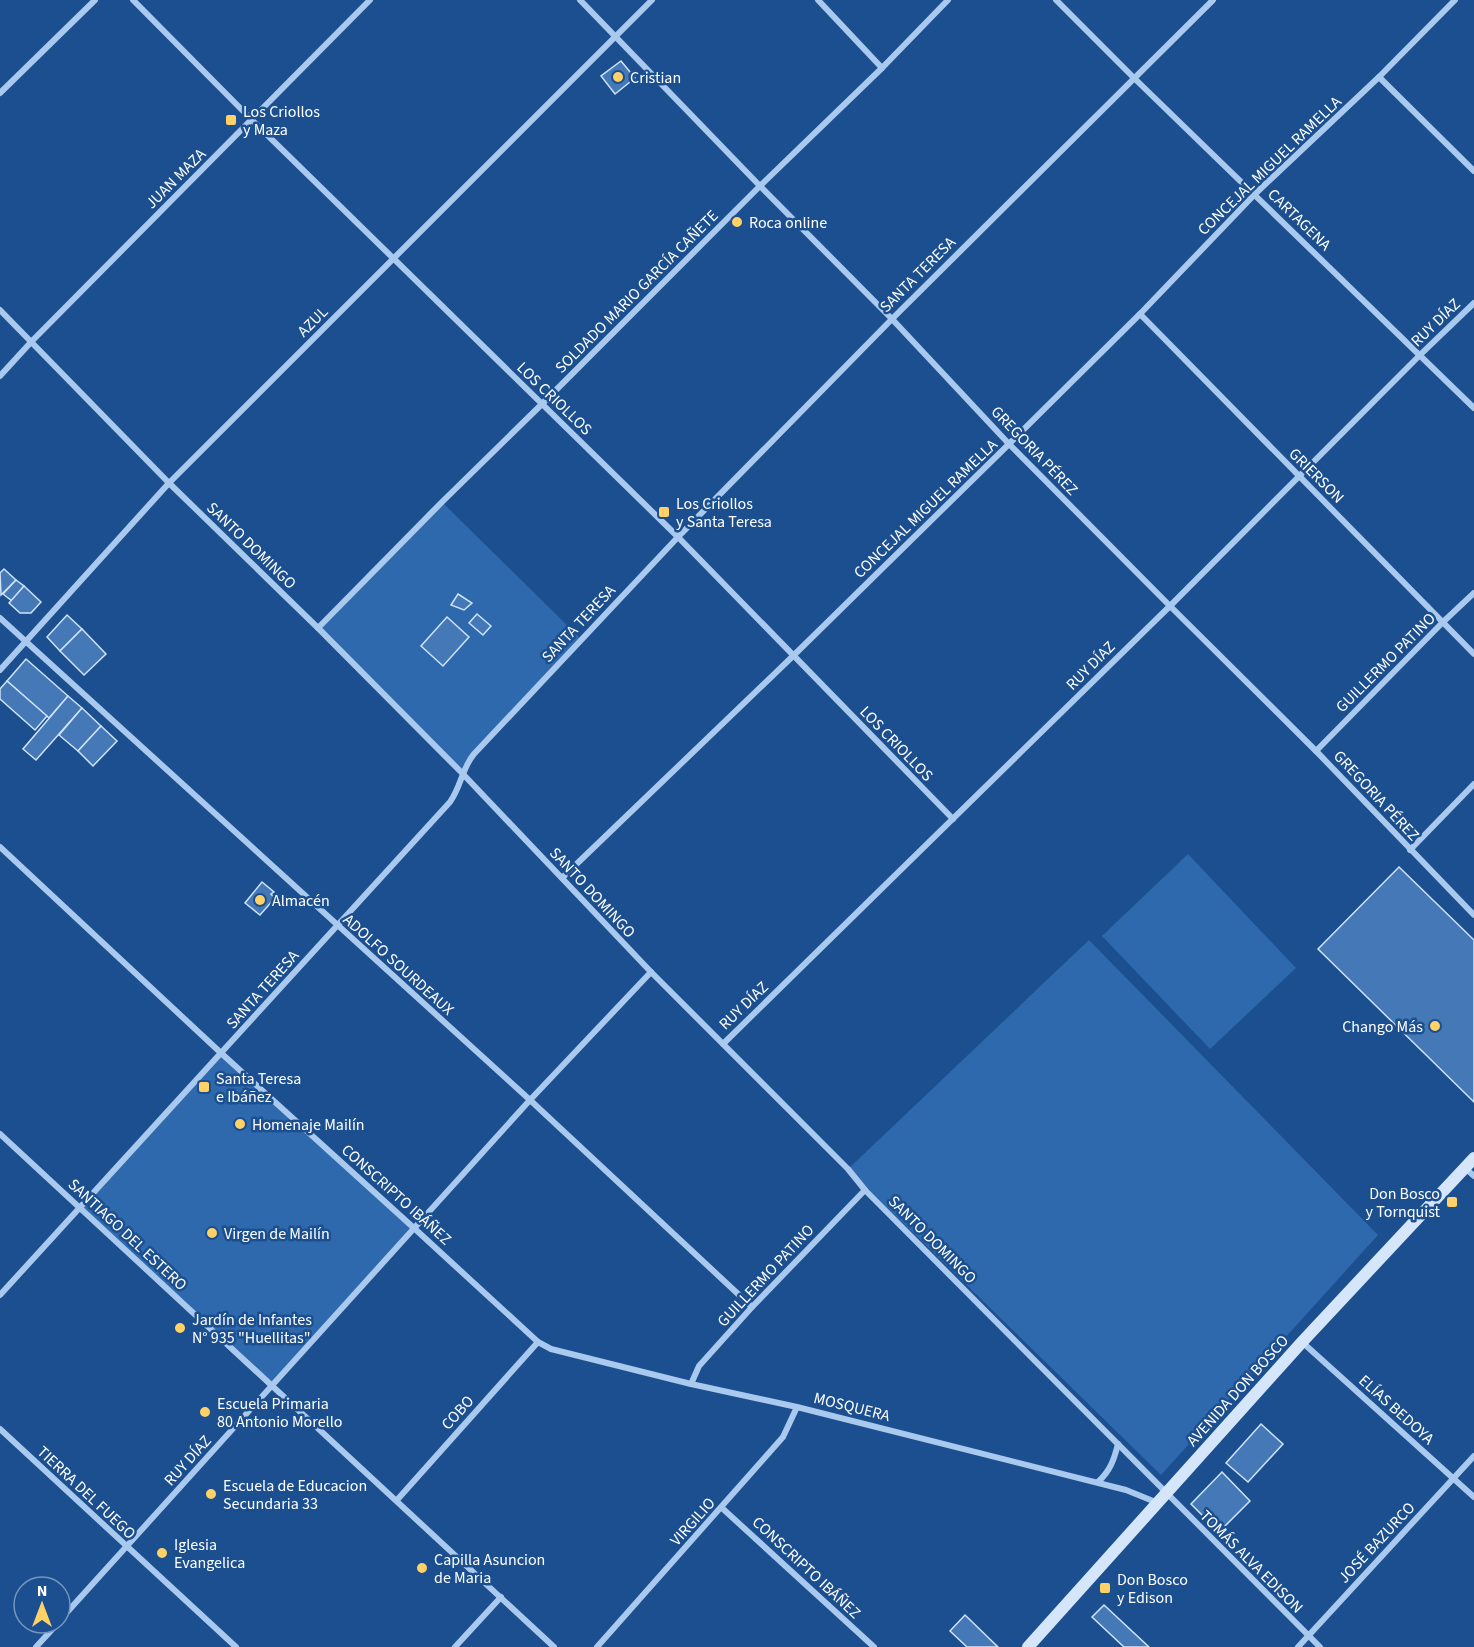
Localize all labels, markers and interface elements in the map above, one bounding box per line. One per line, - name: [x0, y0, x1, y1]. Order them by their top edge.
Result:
- place label: Cristian: [630, 67, 681, 89]
- marker: Cristian: [611, 70, 625, 84]
- street label: CONCEJAL MIGUEL RAMELLA: [1193, 91, 1347, 240]
- place label: Los Criollos y Maza: [243, 101, 320, 141]
- marker: Los Criollos y Maza: [224, 113, 238, 127]
- street label: JUAN MAZA: [141, 143, 211, 214]
- street label: CARTAGENA: [1263, 184, 1336, 256]
- street label: SOLDADO MARIO GARCÍA CAÑETE: [550, 205, 723, 378]
- place label: Roca online: [749, 212, 827, 234]
- marker: Roca online: [730, 215, 744, 229]
- street label: SANTA TERESA: [875, 232, 961, 318]
- street label: RUY DÍAZ: [1406, 294, 1465, 352]
- street label: AZUL: [293, 301, 333, 342]
- street label: LOS CRIOLLOS: [512, 357, 597, 440]
- street label: GREGORIA PÉREZ: [986, 401, 1083, 500]
- street label: CONCEJAL MIGUEL RAMELLA: [849, 434, 1003, 583]
- street label: GRIERSON: [1284, 443, 1349, 508]
- place label: Los Criollos y Santa Teresa: [676, 493, 772, 533]
- street label: SANTO DOMINGO: [202, 497, 301, 594]
- marker: Los Criollos y Santa Teresa: [657, 505, 671, 519]
- street label: SANTA TERESA: [537, 580, 621, 667]
- street label: GUILLERMO PATINO: [1331, 608, 1440, 717]
- street label: RUY DÍAZ: [1061, 636, 1120, 695]
- street label: LOS CRIOLLOS: [855, 701, 938, 786]
- street label: GREGORIA PÉREZ: [1328, 745, 1424, 846]
- street label: SANTO DOMINGO: [544, 842, 640, 943]
- place label: Almacén: [272, 890, 330, 912]
- marker: Almacén: [253, 893, 267, 907]
- street label: ADOLFO SOURDEAUX: [338, 909, 459, 1020]
- street label: SANTA TERESA: [221, 945, 304, 1034]
- street label: RUY DÍAZ: [714, 977, 773, 1035]
- place label: Chango Más: [1342, 1016, 1423, 1038]
- marker: Chango Más: [1428, 1019, 1442, 1033]
- place label: Santa Teresa e Ibáñez: [216, 1068, 301, 1108]
- marker: Santa Teresa e Ibáñez: [197, 1080, 211, 1094]
- place label: Homenaje Mailín: [252, 1114, 365, 1136]
- marker: Homenaje Mailín: [233, 1117, 247, 1131]
- street label: CONSCRIPTO IBÁÑEZ: [337, 1139, 456, 1250]
- street label: SANTIAGO DEL ESTERO: [63, 1174, 192, 1296]
- place label: Don Bosco y Tornquist: [1366, 1183, 1441, 1223]
- street label: SANTO DOMINGO: [883, 1191, 981, 1289]
- marker: Don Bosco y Tornquist: [1445, 1195, 1459, 1209]
- street label: GUILLERMO PATINO: [712, 1220, 819, 1332]
- place label: Virgen de Mailín: [224, 1223, 330, 1245]
- marker: Virgen de Mailín: [205, 1226, 219, 1240]
- place label: Jardín de Infantes N° 935 "Huellitas": [192, 1309, 312, 1349]
- marker: Jardín de Infantes N° 935 "Huellitas": [173, 1321, 187, 1335]
- street label: AVENIDA DON BOSCO: [1182, 1330, 1294, 1451]
- street label: ELÍAS BEDOYA: [1354, 1370, 1439, 1450]
- street label: MOSQUERA: [811, 1387, 893, 1427]
- street label: COBO: [436, 1391, 479, 1435]
- place label: Escuela Primaria 80 Antonio Morello: [217, 1393, 342, 1433]
- marker: Escuela Primaria 80 Antonio Morello: [198, 1405, 212, 1419]
- street label: RUY DÍAZ: [159, 1431, 216, 1491]
- street label: TIERRA DEL FUEGO: [32, 1441, 141, 1544]
- place label: Escuela de Educacion Secundaria 33: [223, 1475, 367, 1515]
- marker: Escuela de Educacion Secundaria 33: [204, 1487, 218, 1501]
- street label: VIRGILIO: [665, 1493, 720, 1551]
- street label: JOSÉ BAZURCO: [1333, 1497, 1420, 1588]
- street label: TOMÁS ALVA EDISON: [1195, 1505, 1308, 1618]
- street label: CONSCRIPTO IBÁÑEZ: [747, 1512, 865, 1624]
- place label: Iglesia Evangelica: [174, 1534, 245, 1574]
- marker: Iglesia Evangelica: [155, 1546, 169, 1560]
- place label: Capilla Asuncion de Maria: [434, 1549, 545, 1589]
- marker: Capilla Asuncion de Maria: [415, 1561, 429, 1575]
- place label: Don Bosco y Edison: [1117, 1569, 1188, 1609]
- north arrow: [12, 1575, 72, 1635]
- text: N: [37, 1580, 47, 1602]
- marker: Don Bosco y Edison: [1098, 1581, 1112, 1595]

